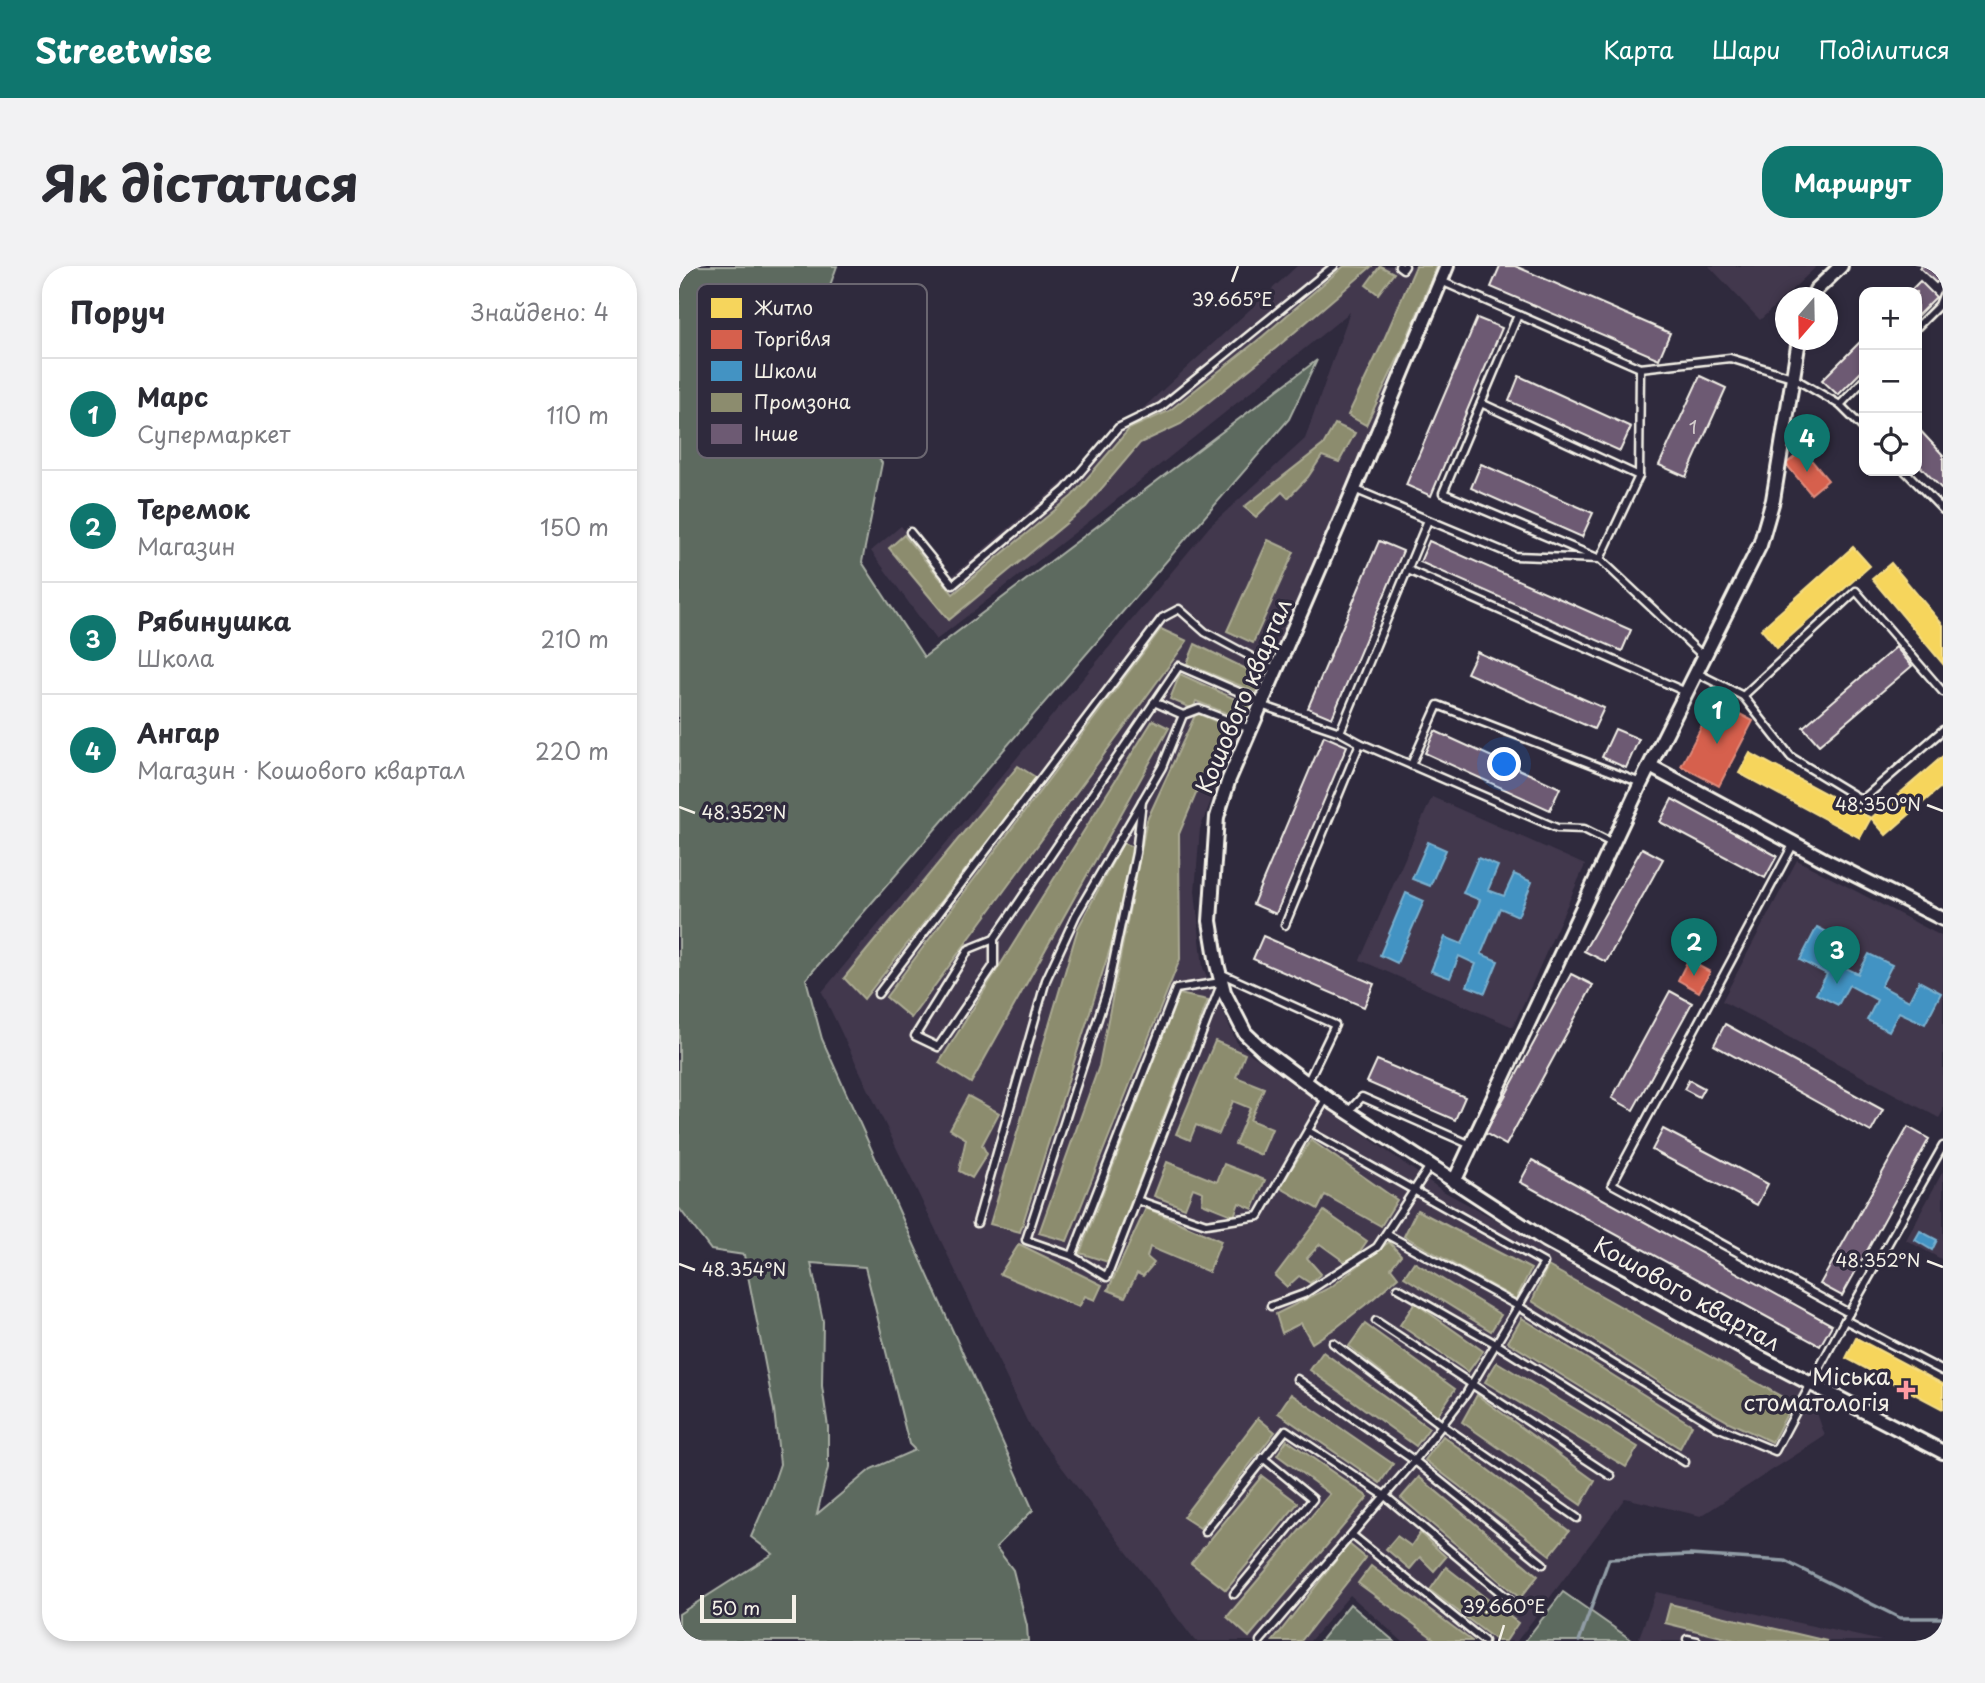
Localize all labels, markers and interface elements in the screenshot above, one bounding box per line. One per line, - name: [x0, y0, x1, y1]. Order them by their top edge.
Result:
- text: Streetwise: [35, 24, 212, 74]
- text: Карта: [1603, 31, 1674, 67]
- text: Шари: [1712, 31, 1781, 67]
- text: Поділитися: [1819, 31, 1950, 67]
- text: Як дістатися: [42, 145, 359, 219]
- button: Маршрут: [1762, 146, 1943, 218]
- legend: [697, 284, 927, 458]
- text: 39.665°E: [1192, 285, 1272, 312]
- north arrow: [1775, 287, 1838, 350]
- map controls: [1859, 287, 1922, 476]
- button: +: [1859, 287, 1922, 350]
- text: Поруч: [70, 289, 165, 334]
- text: Житло: [754, 293, 813, 321]
- text: Знайдено: 4: [471, 294, 609, 329]
- text: Торгівля: [754, 324, 831, 352]
- button: −: [1859, 350, 1922, 413]
- text: Школи: [754, 356, 817, 384]
- text: Марс: [137, 377, 208, 416]
- text: Промзона: [754, 387, 851, 415]
- text: 1: [88, 397, 99, 432]
- text: 110 m: [547, 397, 609, 432]
- house number: 1: [1689, 412, 1697, 440]
- button: locate: [1859, 413, 1922, 476]
- pin: 4: [1784, 414, 1830, 472]
- text: Супермаркет: [137, 416, 291, 451]
- text: Інше: [754, 419, 798, 447]
- text: Теремок: [137, 489, 250, 528]
- text: 2: [85, 509, 101, 544]
- text: 150 m: [540, 509, 609, 544]
- text: Магазин: [137, 528, 236, 563]
- street label: Кошового квартал: [1186, 592, 1300, 798]
- text: Рябинушка: [137, 601, 291, 640]
- text: 3: [85, 621, 101, 656]
- text: 210 m: [541, 621, 609, 656]
- text: Школа: [137, 640, 214, 675]
- pin: 1: [1694, 686, 1740, 744]
- text: Ангар: [137, 713, 220, 752]
- text: 4: [85, 733, 101, 768]
- text: 220 m: [535, 733, 609, 768]
- your location: [1487, 747, 1521, 781]
- text: Магазин · Кошового квартал: [137, 752, 465, 787]
- text: 48.350°N: [1835, 790, 1921, 817]
- text: 48.352°N: [701, 798, 787, 825]
- pin: 2: [1671, 918, 1717, 976]
- pin: 3: [1814, 926, 1860, 984]
- street label: Кошового квартал: [1588, 1227, 1788, 1359]
- text: 48.352°N: [1835, 1246, 1921, 1273]
- text: 48.354°N: [702, 1255, 786, 1282]
- place label: Міська стоматологія: [1744, 1358, 1891, 1419]
- marker: Міська стоматологія: [1896, 1380, 1916, 1400]
- scale bar: [700, 1592, 796, 1624]
- text: 39.660°E: [1462, 1592, 1546, 1619]
- text: 50 m: [711, 1593, 760, 1621]

